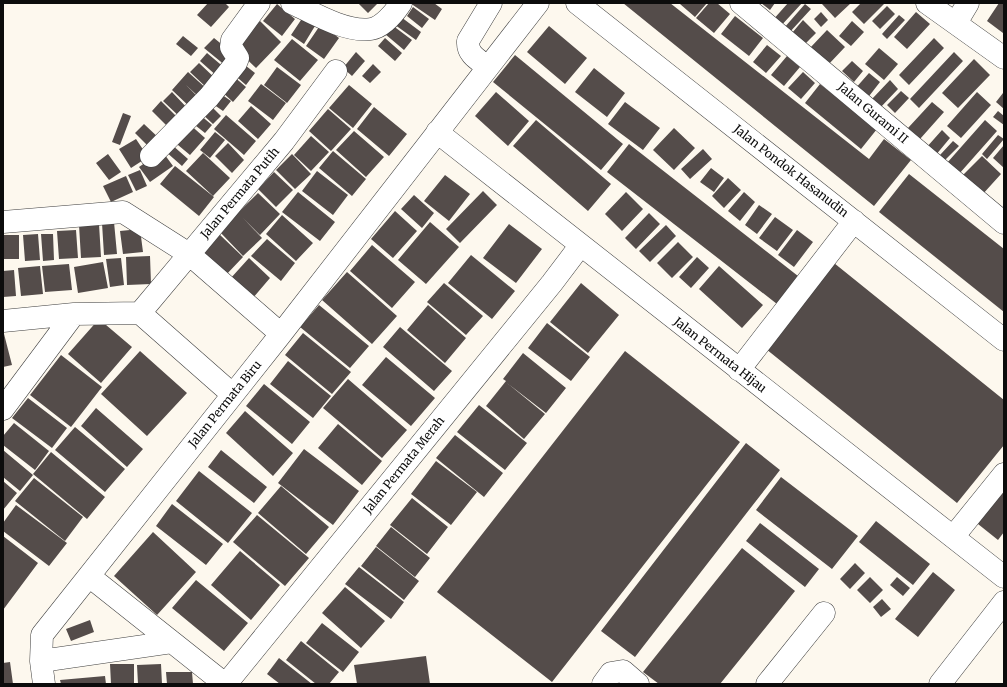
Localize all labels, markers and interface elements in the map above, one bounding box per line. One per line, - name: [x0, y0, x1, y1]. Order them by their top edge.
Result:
- street label: Jalan Gurami II: [834, 78, 911, 146]
- street label: Jalan Pondok Hasanudin: [730, 121, 852, 220]
- street label: Jalan Permata Putih: [196, 144, 282, 242]
- street label: Jalan Permata Hijau: [670, 313, 770, 396]
- street label: Jalan Permata Biru: [184, 357, 265, 451]
- street label: Jalan Permata Merah: [359, 413, 447, 517]

